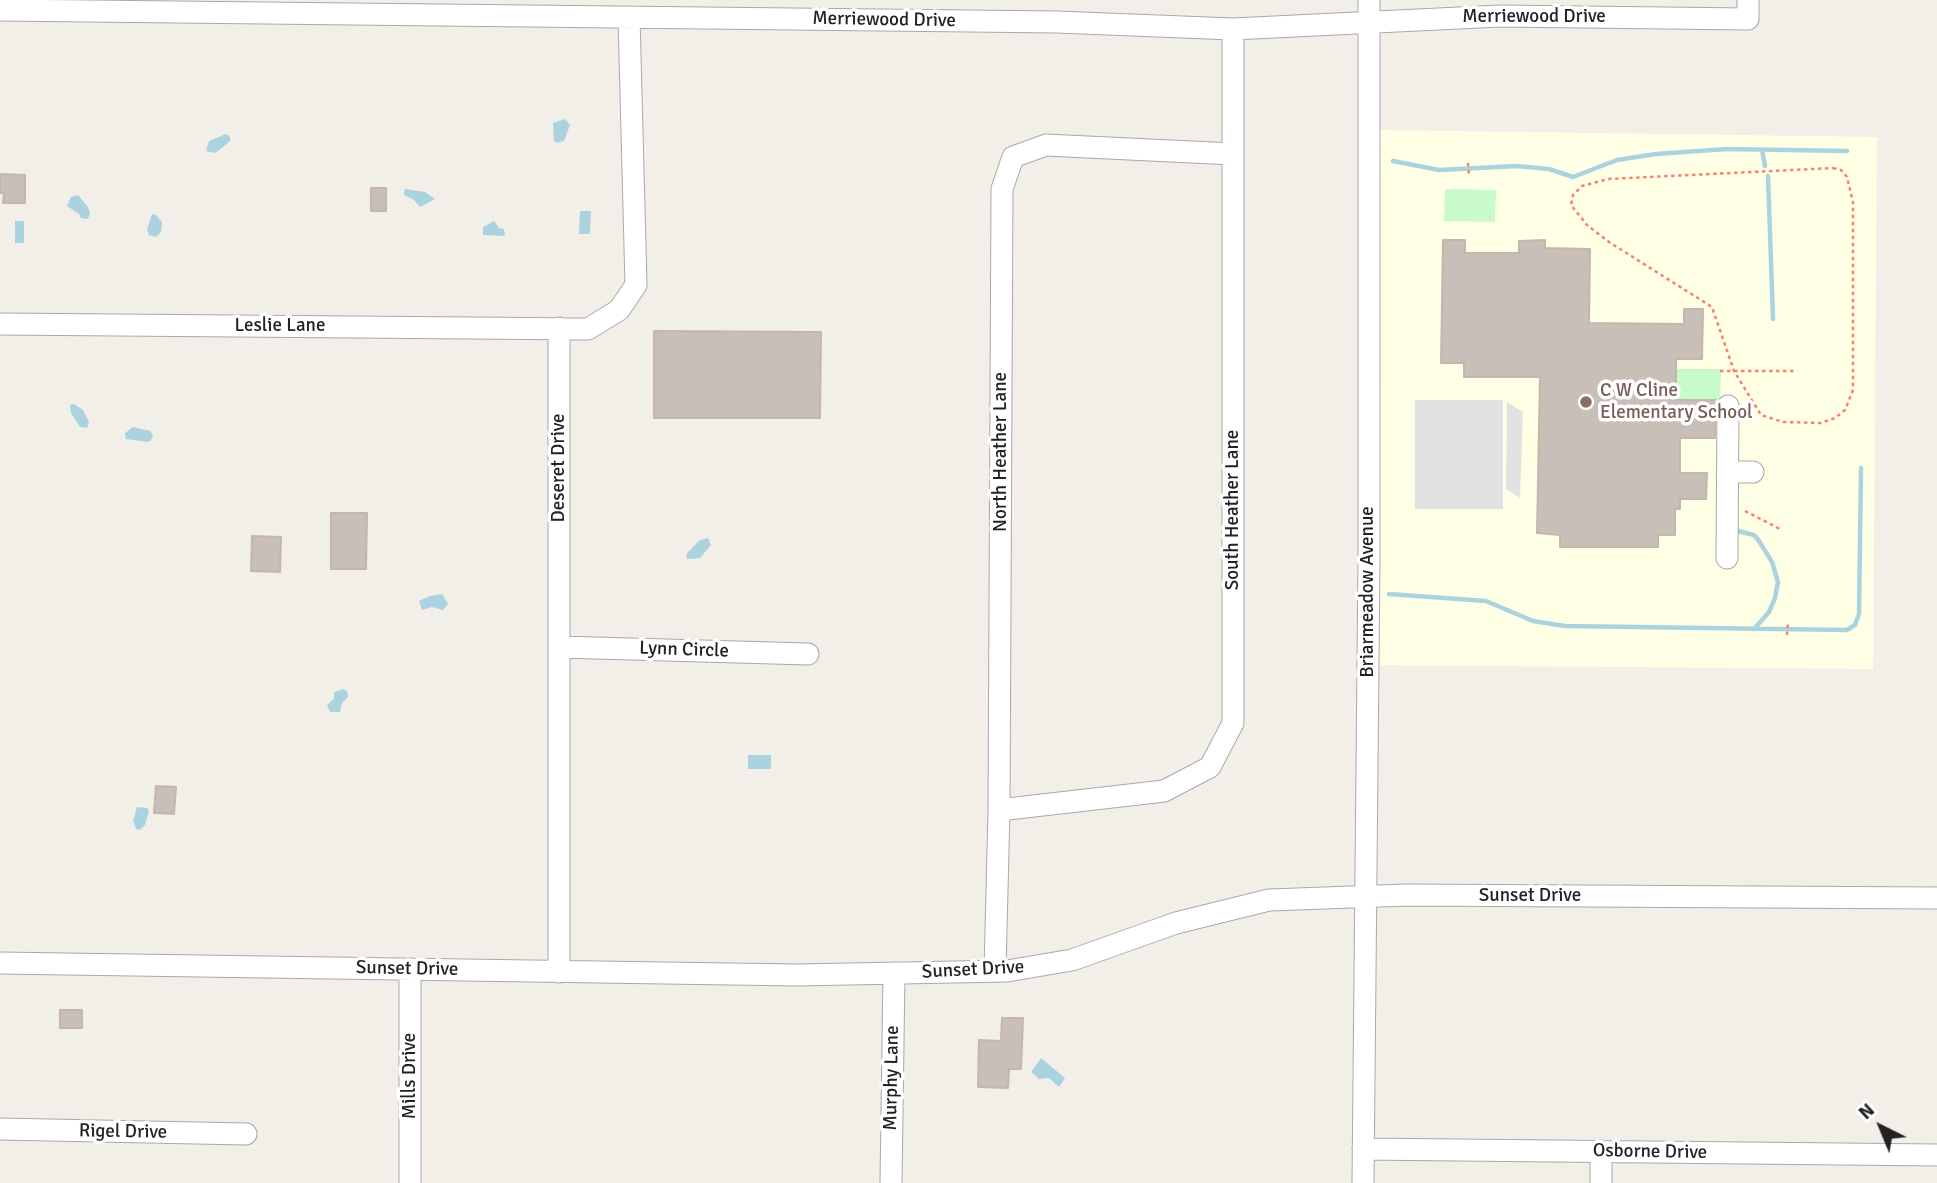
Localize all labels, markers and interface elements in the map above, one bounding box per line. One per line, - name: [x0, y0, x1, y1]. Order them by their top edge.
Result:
- street label: Merriewood Drive: [1462, 6, 1606, 28]
- street label: Merriewood Drive: [812, 7, 956, 33]
- street label: Leslie Lane: [235, 315, 325, 337]
- street label: North Heather Lane: [990, 372, 1012, 532]
- place label: C W Cline Elementary School: [1600, 380, 1753, 424]
- marker: C W Cline Elementary School: [1578, 394, 1594, 410]
- street label: Deseret Drive: [548, 413, 570, 523]
- street label: South Heather Lane: [1222, 430, 1244, 590]
- street label: Briarmeadow Avenue: [1357, 506, 1379, 678]
- street label: Lynn Circle: [639, 637, 729, 663]
- street label: Sunset Drive: [1479, 885, 1581, 907]
- street label: Sunset Drive: [921, 956, 1025, 984]
- street label: Sunset Drive: [356, 957, 458, 981]
- street label: Murphy Lane: [880, 1025, 904, 1131]
- street label: Mills Drive: [399, 1033, 421, 1119]
- north arrow: [1846, 1092, 1916, 1162]
- text: N: [1854, 1098, 1880, 1125]
- street label: Rigel Drive: [79, 1120, 167, 1144]
- street label: Osborne Drive: [1593, 1140, 1707, 1164]

